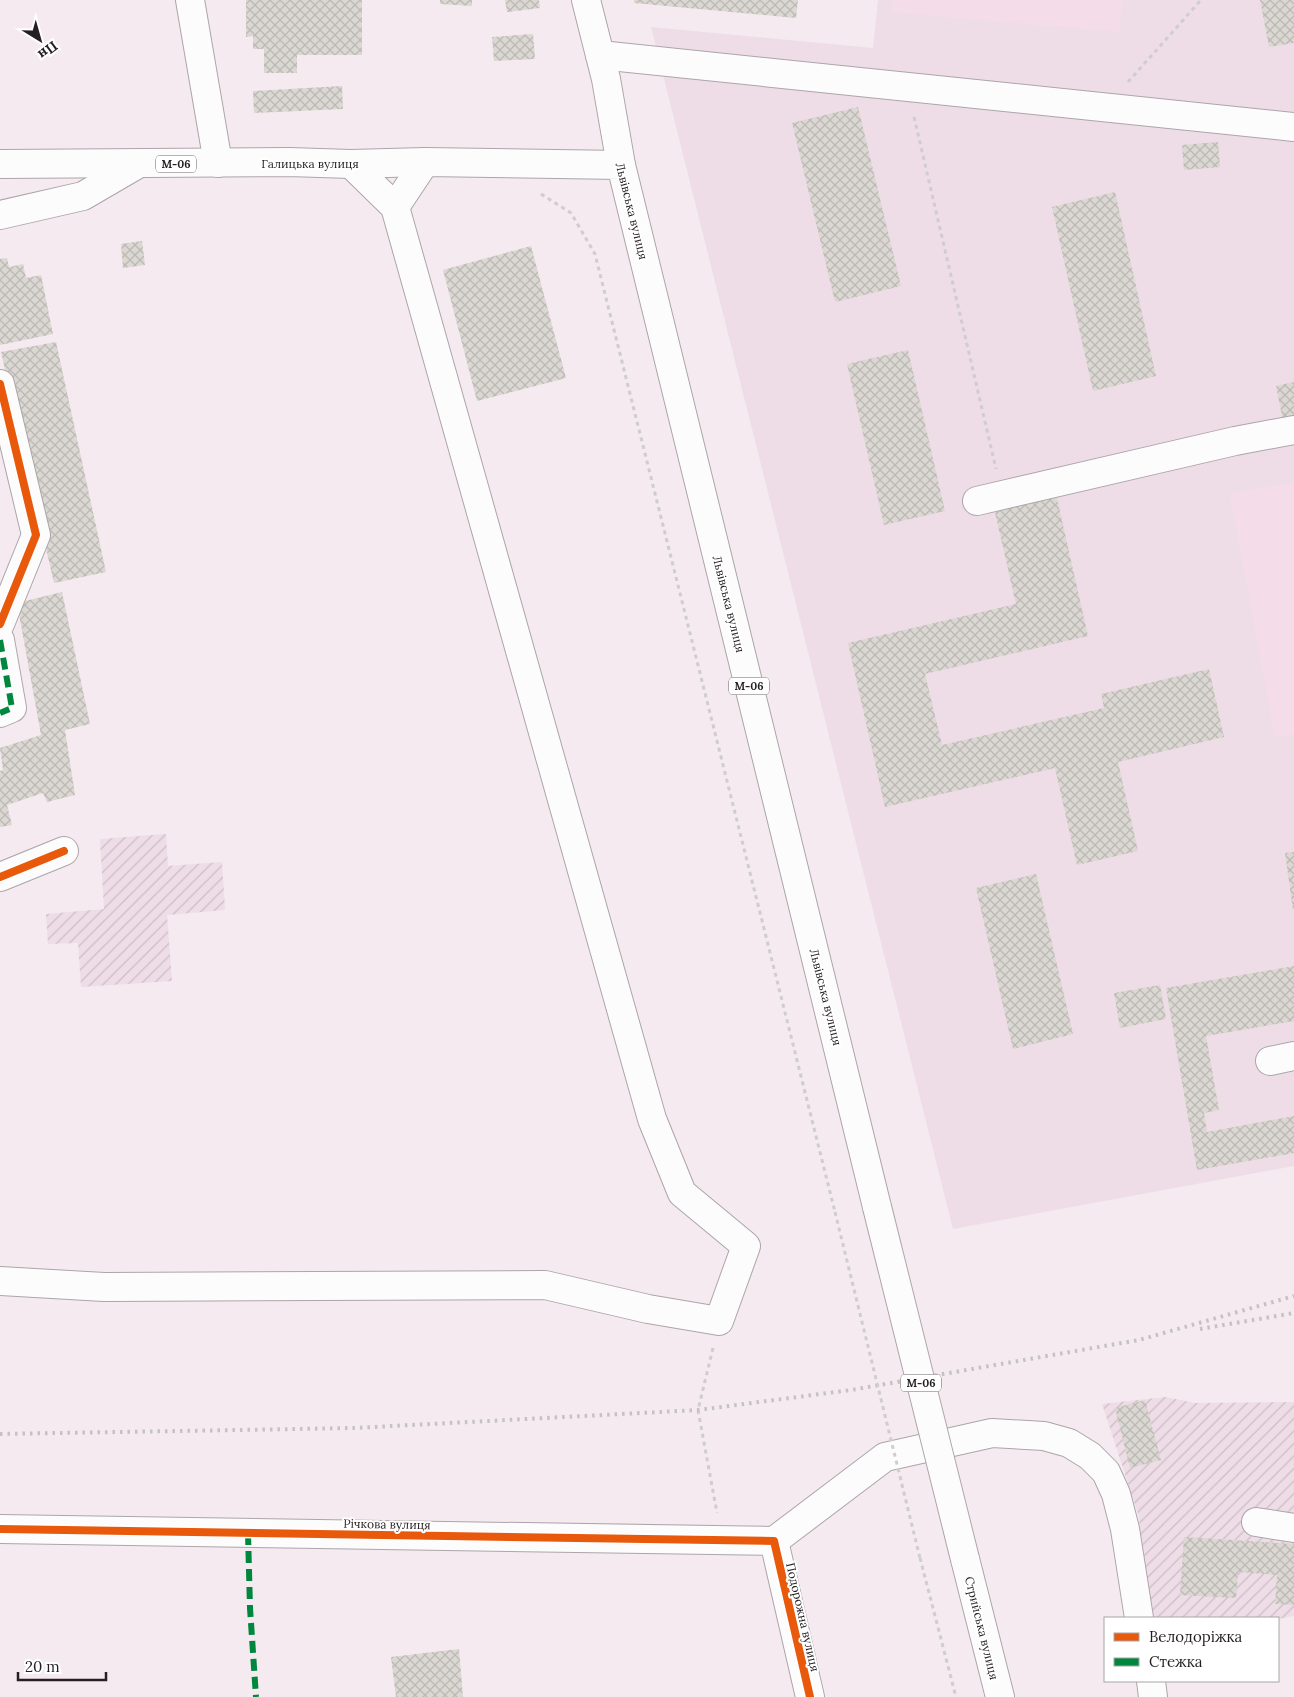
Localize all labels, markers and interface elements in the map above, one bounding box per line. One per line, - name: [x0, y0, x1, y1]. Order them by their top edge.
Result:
- north arrow: [15, 15, 65, 65]
- text: Пн: [34, 37, 61, 64]
- road number: М-06: [156, 156, 196, 172]
- street label: Галицька вулиця: [261, 156, 359, 171]
- street label: Львівська вулиця: [613, 161, 651, 261]
- street label: Львівська вулиця: [710, 554, 748, 654]
- road number: М-06: [729, 678, 769, 694]
- street label: Львівська вулиця: [807, 947, 845, 1047]
- road number: М-06: [901, 1375, 941, 1392]
- street label: Річкова вулиця: [343, 1516, 431, 1532]
- street label: Подорожна вулиця: [783, 1561, 823, 1673]
- street label: Стрийська вулиця: [962, 1575, 1002, 1681]
- legend: [1104, 1617, 1279, 1682]
- text: Велодоріжка: [1149, 1627, 1243, 1646]
- scale bar: [18, 1650, 105, 1682]
- text: Стежка: [1149, 1652, 1203, 1671]
- text: 20 m: [25, 1657, 60, 1676]

